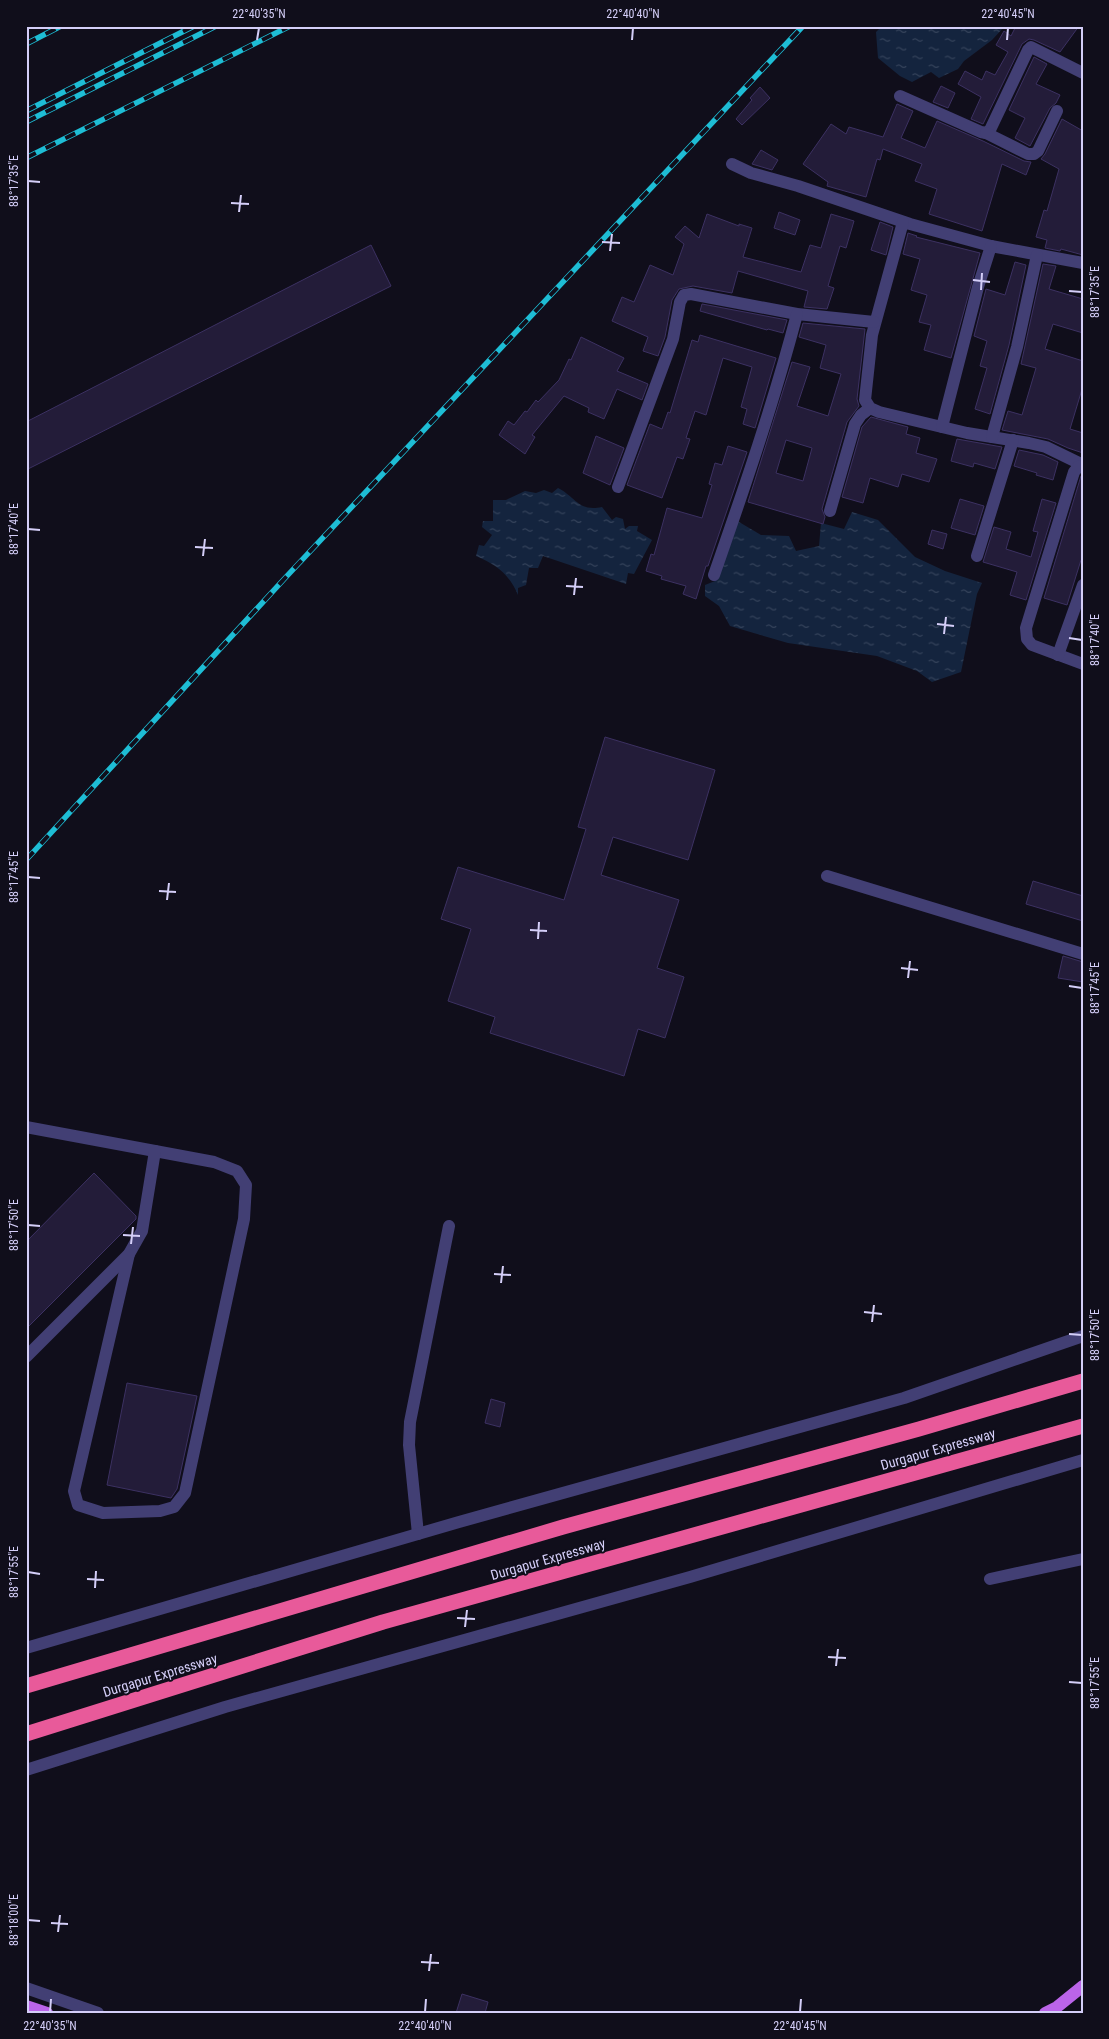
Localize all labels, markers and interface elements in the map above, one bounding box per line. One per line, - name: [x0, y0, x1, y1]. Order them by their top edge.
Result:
- text: 22°40'35"N: [232, 7, 286, 21]
- text: 22°40'40"N: [606, 7, 660, 21]
- text: 22°40'45"N: [981, 7, 1035, 21]
- text: 88°17'35"E: [7, 155, 21, 207]
- text: 88°17'35"E: [1088, 266, 1102, 318]
- text: 88°17'40"E: [7, 503, 21, 555]
- text: 88°17'40"E: [1088, 614, 1102, 666]
- text: 88°17'45"E: [7, 851, 21, 903]
- text: 88°17'45"E: [1088, 962, 1102, 1014]
- text: 88°17'50"E: [7, 1199, 21, 1251]
- text: 88°17'50"E: [1088, 1309, 1102, 1361]
- street label: Durgapur Expressway: [879, 1425, 997, 1473]
- street label: Durgapur Expressway: [489, 1535, 607, 1583]
- text: 88°17'55"E: [7, 1546, 21, 1598]
- street label: Durgapur Expressway: [101, 1650, 219, 1700]
- text: 88°17'55"E: [1088, 1657, 1102, 1709]
- text: 88°18'00"E: [7, 1894, 21, 1946]
- text: 22°40'35"N: [23, 2019, 77, 2033]
- text: 22°40'40"N: [398, 2019, 452, 2033]
- text: 22°40'45"N: [773, 2019, 827, 2033]

